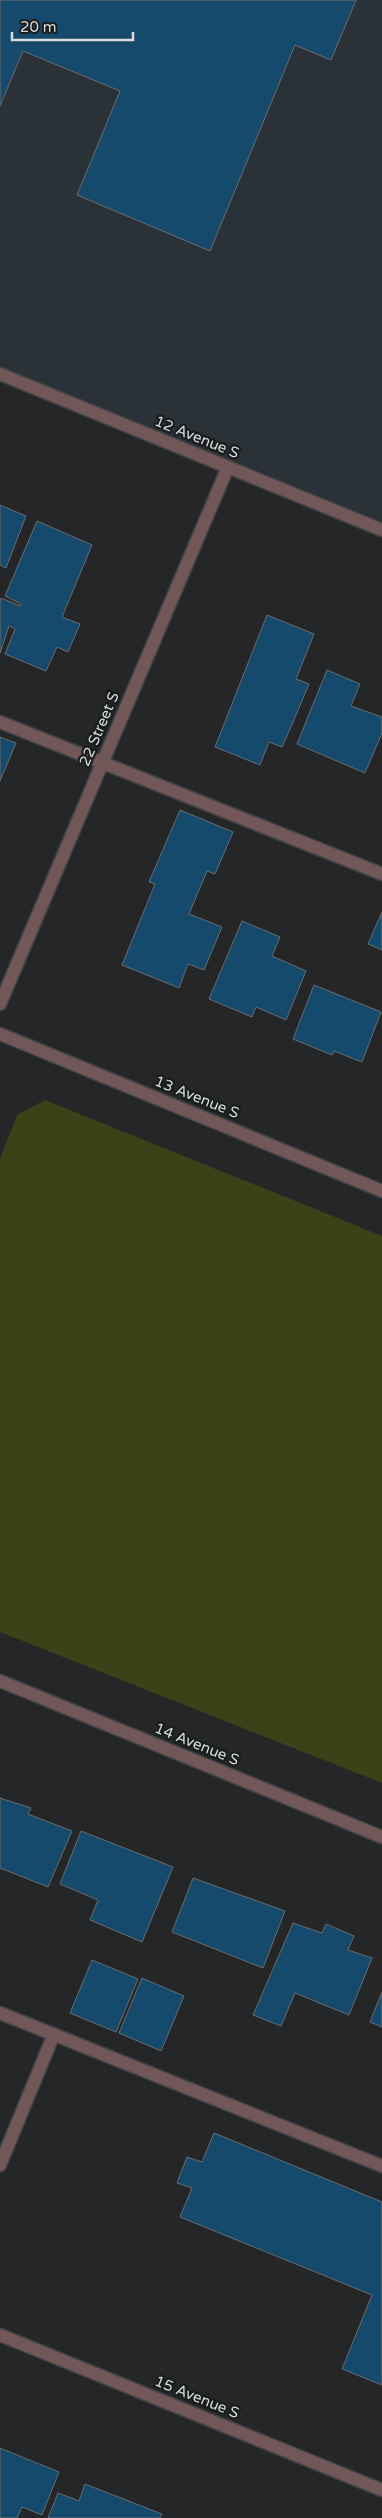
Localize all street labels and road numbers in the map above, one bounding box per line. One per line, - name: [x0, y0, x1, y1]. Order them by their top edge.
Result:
- street label: 12 Avenue S: [152, 412, 242, 462]
- street label: 22 Street S: [75, 689, 123, 769]
- street label: 13 Avenue S: [152, 1072, 242, 1122]
- street label: 14 Avenue S: [152, 1719, 242, 1769]
- street label: 15 Avenue S: [152, 2372, 242, 2422]

